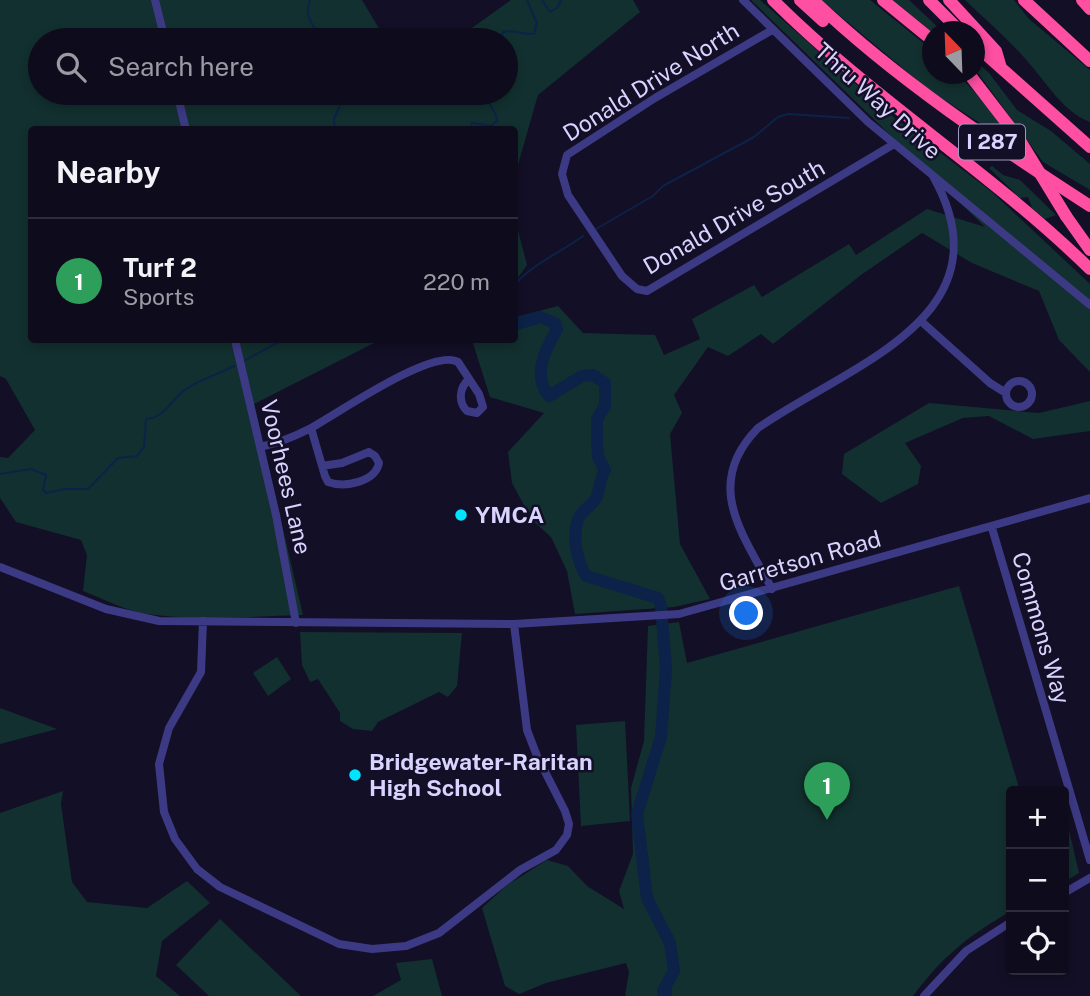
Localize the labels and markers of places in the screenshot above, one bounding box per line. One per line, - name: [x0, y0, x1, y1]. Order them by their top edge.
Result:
- place label: YMCA: [475, 501, 544, 528]
- marker: YMCA: [453, 507, 469, 523]
- place label: Bridgewater-Raritan High School: [369, 748, 593, 801]
- pin: 1: [804, 762, 850, 820]
- marker: Bridgewater-Raritan High School: [347, 767, 363, 783]

